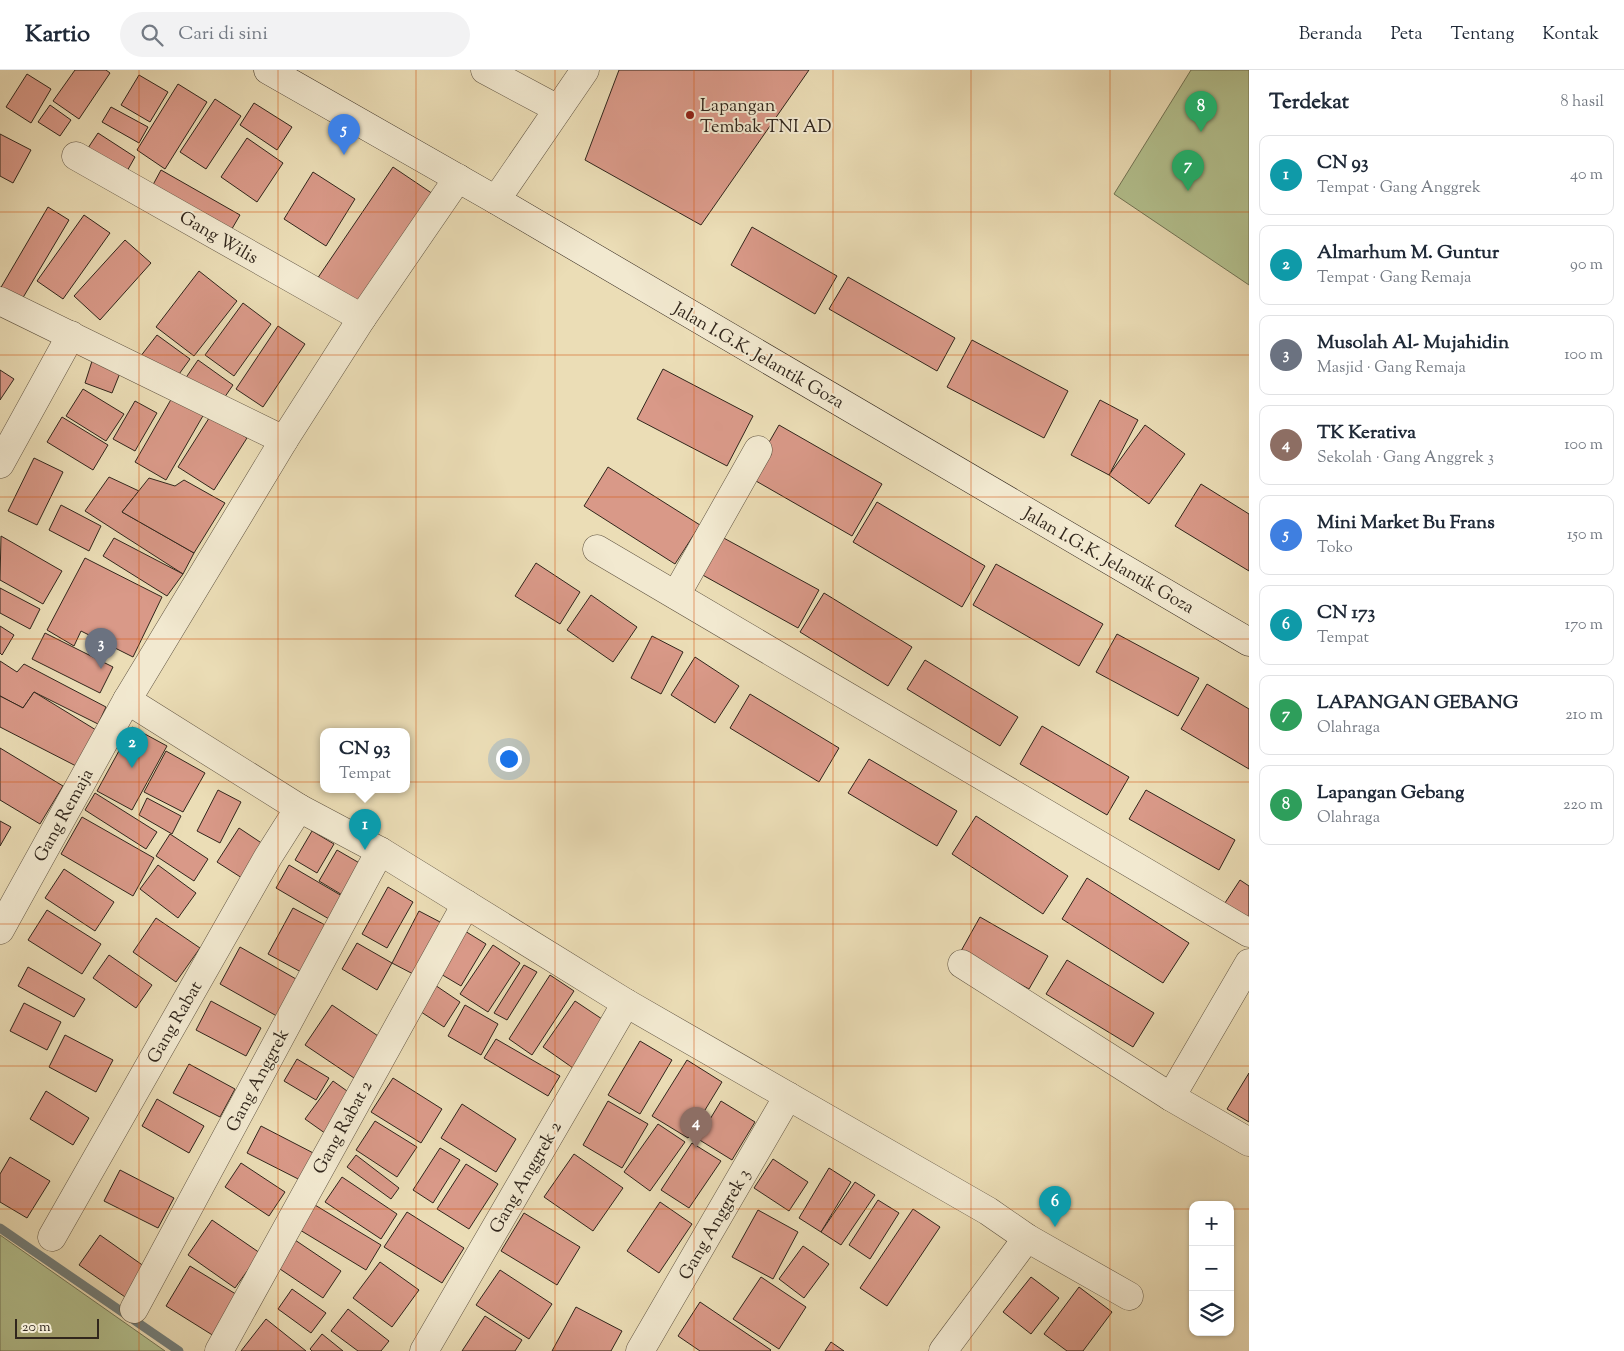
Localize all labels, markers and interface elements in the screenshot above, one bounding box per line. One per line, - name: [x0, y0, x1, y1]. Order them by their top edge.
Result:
- search box: [120, 12, 470, 57]
- text: Kartio: [25, 18, 90, 52]
- icon: search: [138, 21, 166, 49]
- text: Cari di sini: [178, 21, 268, 48]
- text: Beranda: [1299, 22, 1362, 48]
- text: Peta: [1390, 22, 1423, 48]
- text: Tentang: [1451, 22, 1514, 48]
- text: Kontak: [1542, 22, 1599, 48]
- text: Terdekat: [1269, 88, 1349, 118]
- pin: 8: [1185, 91, 1217, 132]
- text: 8 hasil: [1561, 91, 1604, 114]
- place label: Lapangan Tembak TNI AD: [700, 94, 832, 141]
- marker: Lapangan Tembak TNI AD: [684, 109, 696, 121]
- pin: 5: [328, 114, 360, 155]
- pin: 7: [1172, 150, 1204, 191]
- text: CN 93: [1317, 150, 1368, 177]
- text: 1: [1283, 164, 1289, 187]
- text: 40 m: [1570, 164, 1603, 187]
- text: Tempat · Gang Anggrek: [1317, 177, 1481, 200]
- street label: Gang Wilis: [174, 206, 262, 272]
- text: Almarhum M. Guntur: [1317, 240, 1499, 267]
- text: 2: [1282, 254, 1290, 277]
- text: 90 m: [1570, 254, 1603, 277]
- text: Tempat · Gang Remaja: [1317, 267, 1472, 290]
- street label: Jalan I.G.K. Jelantik Goza: [667, 297, 848, 416]
- text: Musolah Al- Mujahidin: [1317, 330, 1509, 357]
- text: 3: [1283, 344, 1289, 367]
- text: 100 m: [1564, 344, 1603, 367]
- text: Masjid · Gang Remaja: [1317, 357, 1466, 380]
- text: TK Kerativa: [1317, 420, 1416, 447]
- text: 4: [1282, 434, 1290, 457]
- text: 100 m: [1564, 434, 1603, 457]
- text: Sekolah · Gang Anggrek 3: [1317, 447, 1494, 470]
- street label: Jalan I.G.K. Jelantik Goza: [1017, 502, 1198, 621]
- text: Mini Market Bu Frans: [1317, 510, 1495, 537]
- text: 5: [1283, 524, 1289, 547]
- text: 150 m: [1567, 524, 1603, 547]
- text: Toko: [1317, 537, 1353, 560]
- text: CN 173: [1317, 600, 1375, 627]
- text: 6: [1282, 614, 1290, 637]
- text: 170 m: [1565, 614, 1603, 637]
- text: Tempat: [1317, 627, 1369, 650]
- pin: 3: [85, 628, 117, 669]
- text: LAPANGAN GEBANG: [1317, 690, 1518, 717]
- text: 7: [1282, 704, 1290, 727]
- text: 210 m: [1565, 704, 1603, 727]
- text: Olahraga: [1317, 717, 1380, 740]
- pin: 2: [116, 727, 148, 768]
- popup: [320, 728, 410, 793]
- text: CN 93: [339, 736, 390, 763]
- your location: [496, 746, 522, 772]
- text: Tempat: [339, 763, 391, 786]
- street label: Gang Remaja: [28, 765, 101, 867]
- text: Lapangan Gebang: [1317, 780, 1464, 807]
- text: 8: [1282, 794, 1290, 817]
- text: 220 m: [1563, 794, 1603, 817]
- text: Olahraga: [1317, 807, 1380, 830]
- pin: 1: [349, 809, 381, 850]
- street label: Gang Rabat: [142, 977, 210, 1069]
- street label: Gang Anggrek: [221, 1025, 297, 1137]
- street label: Gang Rabat 2: [307, 1076, 380, 1180]
- pin: 4: [680, 1107, 712, 1148]
- street label: Gang Anggrek 2: [484, 1117, 570, 1239]
- street label: Gang Anggrek 3: [673, 1165, 758, 1285]
- pin: 6: [1039, 1186, 1071, 1227]
- map controls: [1189, 1201, 1234, 1336]
- button: +: [1189, 1201, 1234, 1246]
- button: −: [1189, 1246, 1234, 1291]
- button: layers: [1189, 1291, 1234, 1336]
- scale bar: [15, 1316, 99, 1339]
- text: 20 m: [22, 1318, 51, 1338]

